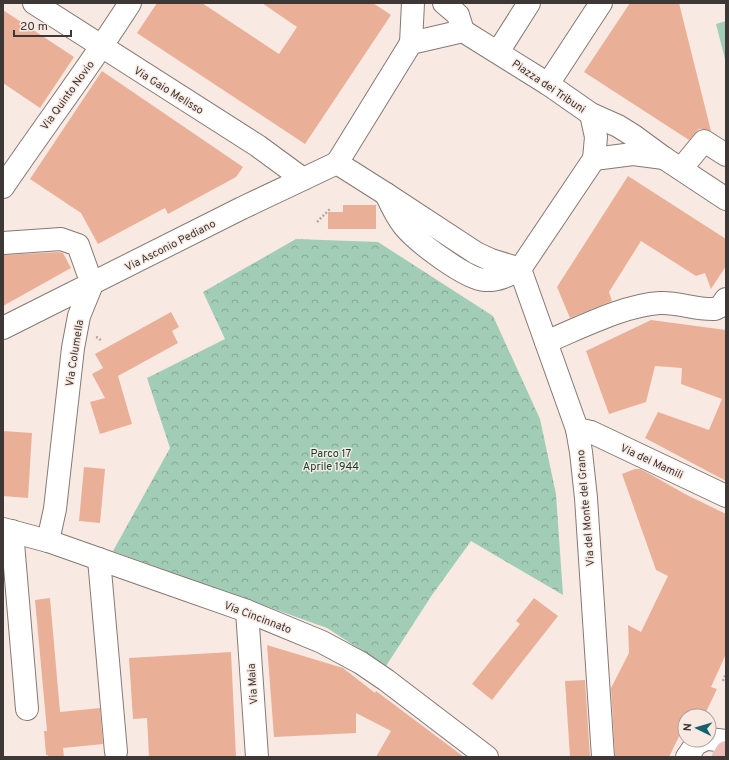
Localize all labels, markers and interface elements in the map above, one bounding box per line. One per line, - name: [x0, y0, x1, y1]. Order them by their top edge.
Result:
- scale bar: [14, 12, 71, 38]
- text: 20 m: [20, 19, 48, 35]
- street label: Piazza dei Tribuni: [509, 57, 588, 117]
- street label: Via Quinto Novio: [38, 58, 98, 133]
- street label: Via Gaio Melisso: [131, 64, 206, 118]
- street label: Via Asconio Pediano: [123, 217, 218, 275]
- street label: Via Columella: [63, 318, 87, 388]
- street label: Via dei Mamili: [618, 441, 685, 483]
- park label: Parco 17 Aprile 1944: [303, 447, 359, 474]
- street label: Via del Monte del Grano: [574, 449, 598, 567]
- street label: Via Cincinnato: [222, 599, 293, 637]
- street label: Via Maia: [245, 663, 261, 705]
- north arrow: [677, 708, 717, 748]
- text: N: [681, 723, 695, 732]

